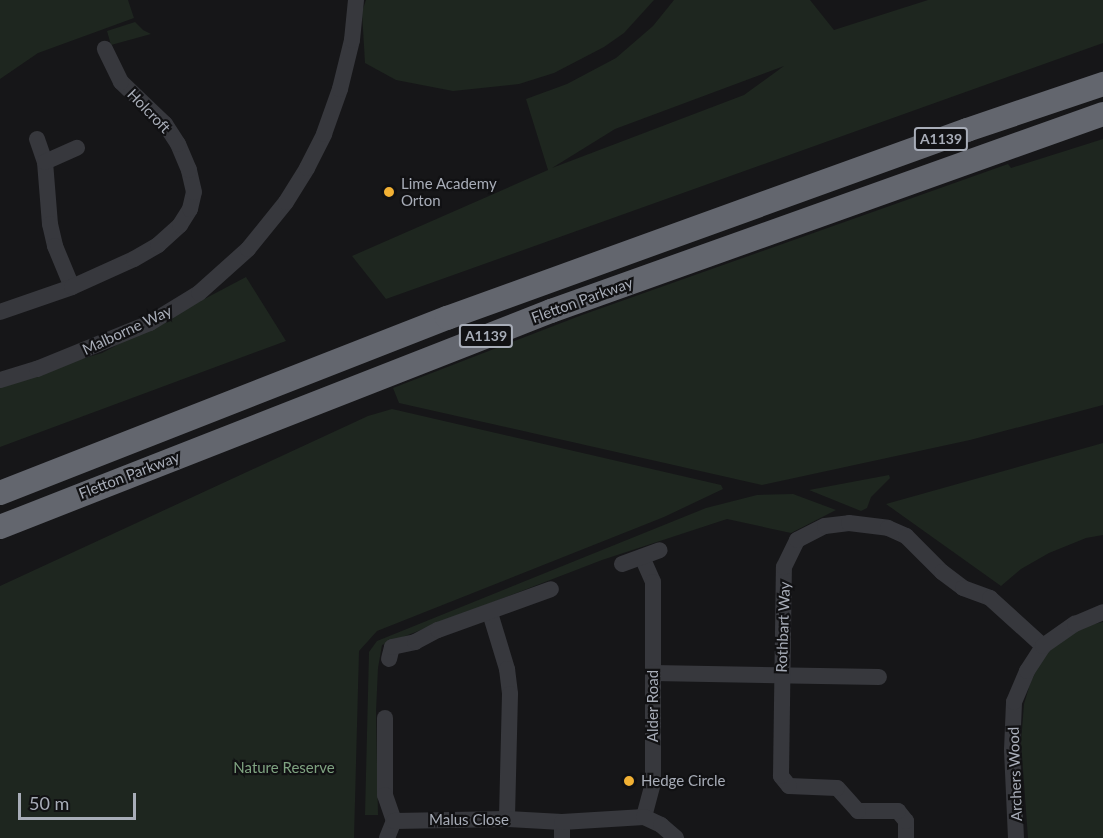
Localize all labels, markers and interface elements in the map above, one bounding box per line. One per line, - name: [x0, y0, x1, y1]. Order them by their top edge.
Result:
- street label: Holcroft: [124, 85, 174, 137]
- road number: A1139: [912, 128, 970, 150]
- place label: Lime Academy Orton: [401, 174, 497, 209]
- marker: Lime Academy Orton: [382, 185, 396, 199]
- street label: Fletton Parkway: [529, 273, 635, 327]
- street label: Malborne Way: [79, 301, 175, 359]
- road number: A1139: [458, 325, 514, 347]
- street label: Fletton Parkway: [76, 447, 182, 503]
- street label: Rothbart Way: [772, 581, 794, 673]
- street label: Alder Road: [644, 670, 662, 742]
- street label: Archers Wood: [1004, 726, 1026, 822]
- park label: Nature Reserve: [233, 759, 335, 777]
- place label: Hedge Circle: [641, 772, 725, 790]
- marker: Hedge Circle: [622, 774, 636, 788]
- scale bar: [21, 781, 140, 819]
- text: 50 m: [29, 792, 69, 814]
- street label: Malus Close: [429, 811, 509, 829]

